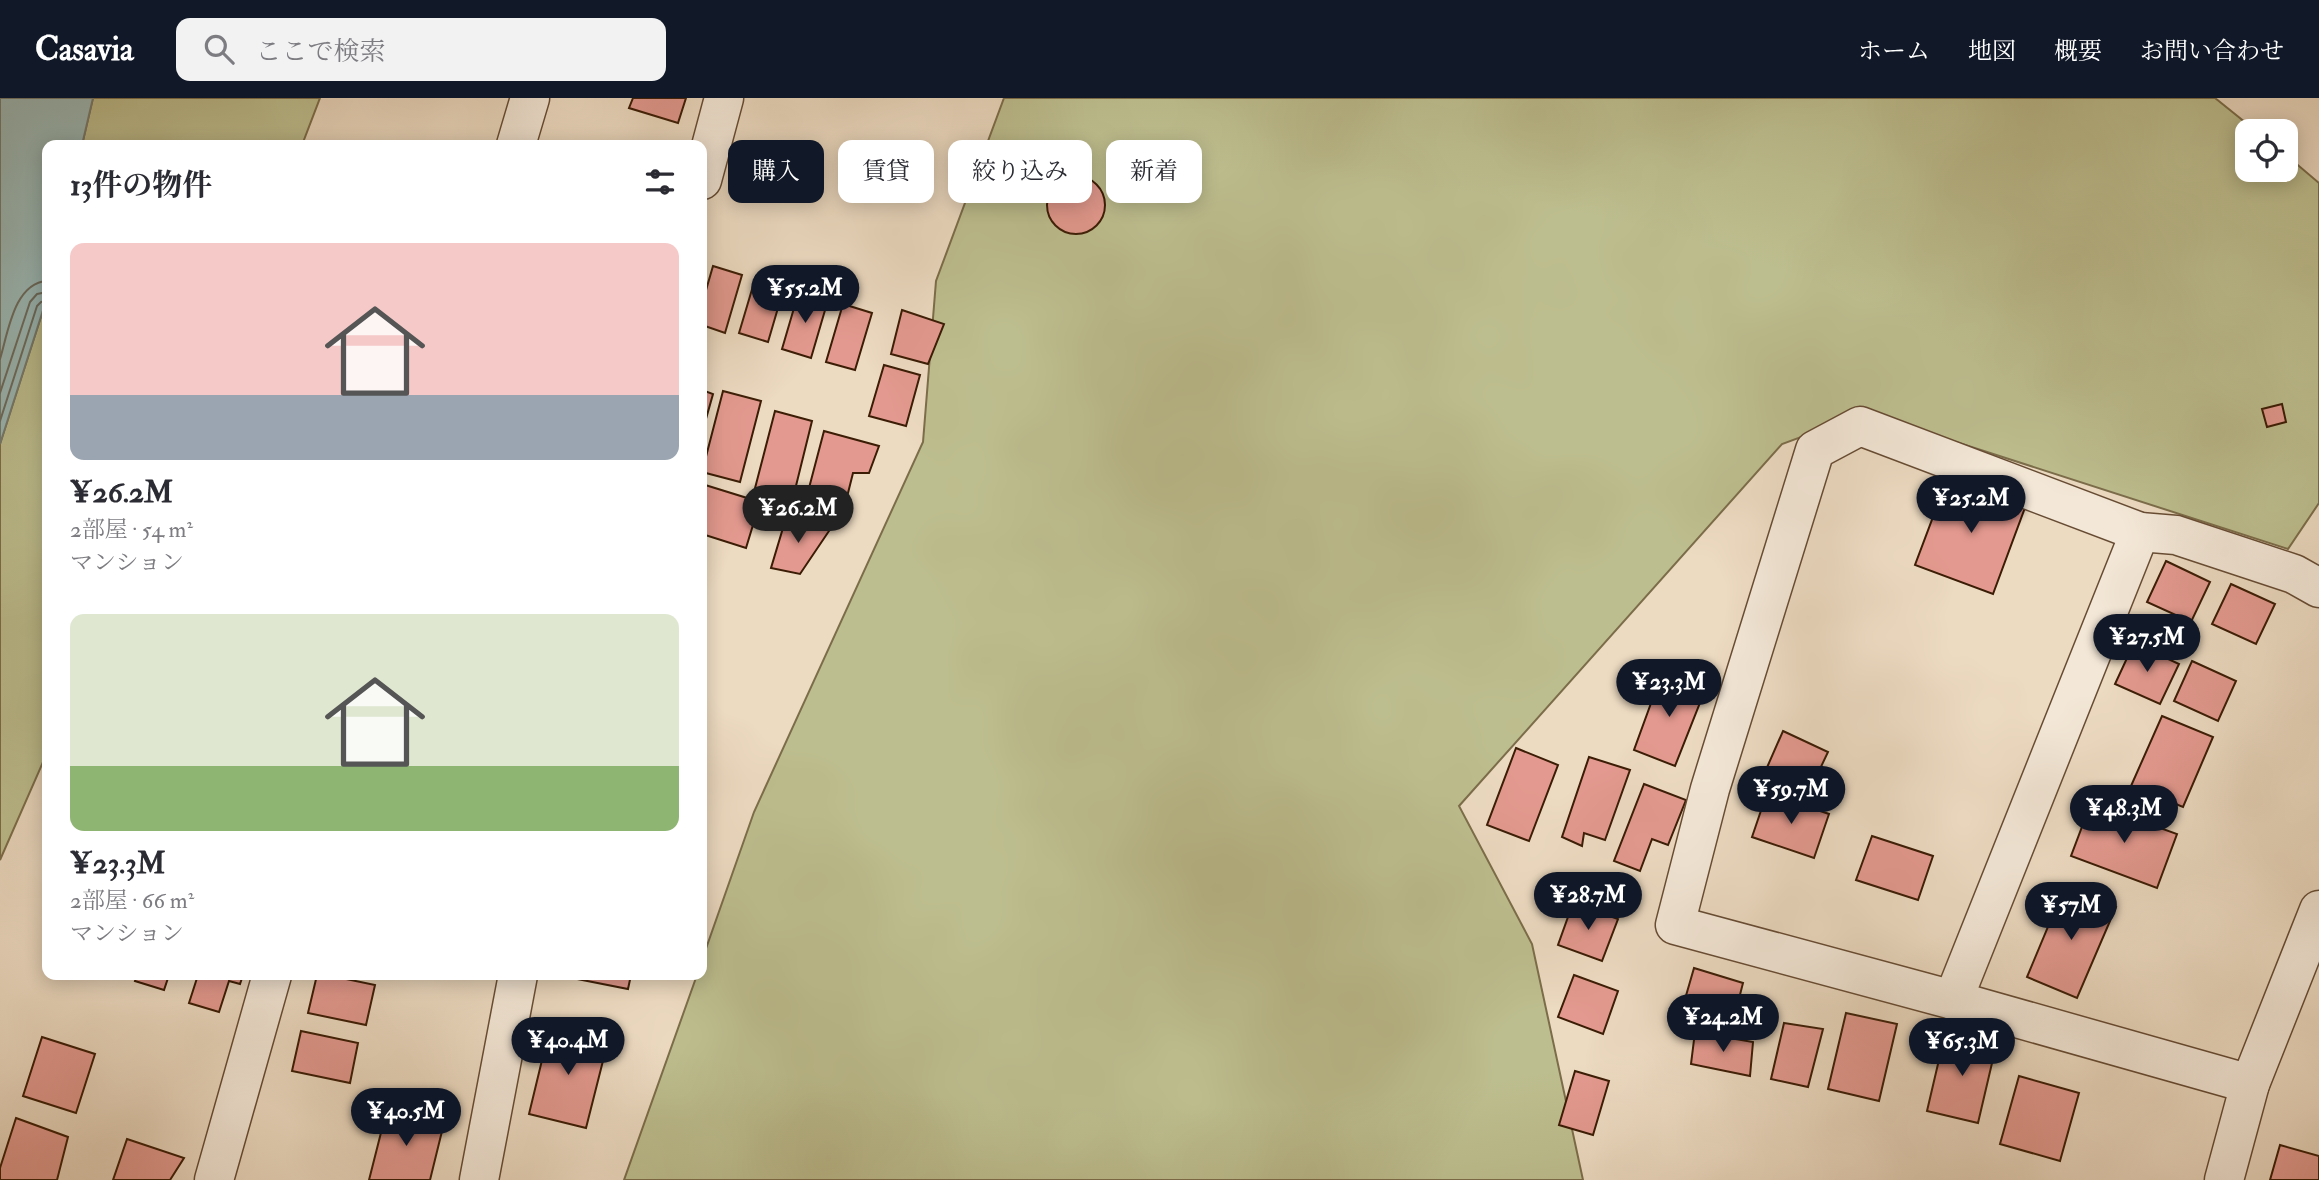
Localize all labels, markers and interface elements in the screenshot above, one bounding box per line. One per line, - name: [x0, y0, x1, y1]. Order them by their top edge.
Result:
- search box: [176, 18, 666, 81]
- text: Casavia: [35, 29, 134, 70]
- icon: search: [200, 30, 238, 68]
- text: ここで検索: [256, 36, 386, 68]
- text: ホーム: [1858, 36, 1930, 67]
- text: 地図: [1968, 36, 2016, 67]
- text: 概要: [2054, 36, 2102, 67]
- text: お問い合わせ: [2140, 36, 2284, 67]
- map controls: [2235, 119, 2298, 182]
- button: locate: [2235, 119, 2298, 182]
- chip: 購入: [728, 140, 824, 203]
- chip: 賃貸: [838, 140, 934, 203]
- chip: 絞り込み: [948, 140, 1092, 203]
- chip: 新着: [1106, 140, 1202, 203]
- icon: filters: [641, 163, 679, 201]
- text: 13件の物件: [70, 167, 212, 204]
- pin: ¥55.2M: [748, 266, 862, 325]
- text: ¥55.2M: [767, 273, 843, 302]
- icon: home: [312, 288, 438, 414]
- text: ¥26.2M: [70, 474, 173, 511]
- pin: ¥25.2M: [1914, 476, 2028, 535]
- text: ¥25.2M: [1933, 483, 2009, 512]
- pin: ¥26.2M: [741, 486, 855, 545]
- text: ¥26.2M: [759, 493, 837, 522]
- text: 2部屋 · 54 m²: [70, 515, 193, 544]
- text: マンション: [70, 548, 184, 577]
- pin: ¥27.5M: [2090, 614, 2204, 674]
- text: ¥27.5M: [2109, 622, 2185, 651]
- icon: home: [312, 659, 438, 785]
- pin: ¥23.3M: [1612, 660, 1726, 719]
- text: ¥23.3M: [1632, 667, 1706, 696]
- pin: ¥59.7M: [1734, 766, 1848, 826]
- text: ¥59.7M: [1753, 774, 1829, 803]
- pin: ¥48.3M: [2067, 786, 2181, 845]
- text: ¥48.3M: [2086, 793, 2162, 822]
- text: ¥23.3M: [70, 845, 166, 882]
- pin: ¥28.7M: [1531, 872, 1645, 932]
- text: ¥28.7M: [1550, 880, 1626, 909]
- pin: ¥57M: [2030, 882, 2112, 942]
- text: 2部屋 · 66 m²: [70, 886, 194, 915]
- text: ¥57M: [2041, 890, 2101, 919]
- text: マンション: [70, 919, 184, 948]
- pin: ¥24.2M: [1666, 995, 1780, 1054]
- text: ¥24.2M: [1683, 1002, 1763, 1031]
- pin: ¥40.4M: [511, 1018, 625, 1077]
- pin: ¥65.3M: [1905, 1018, 2019, 1078]
- text: ¥40.4M: [528, 1025, 608, 1054]
- text: ¥65.3M: [1925, 1026, 1999, 1055]
- pin: ¥40.5M: [349, 1088, 463, 1148]
- text: ¥40.5M: [367, 1096, 445, 1125]

